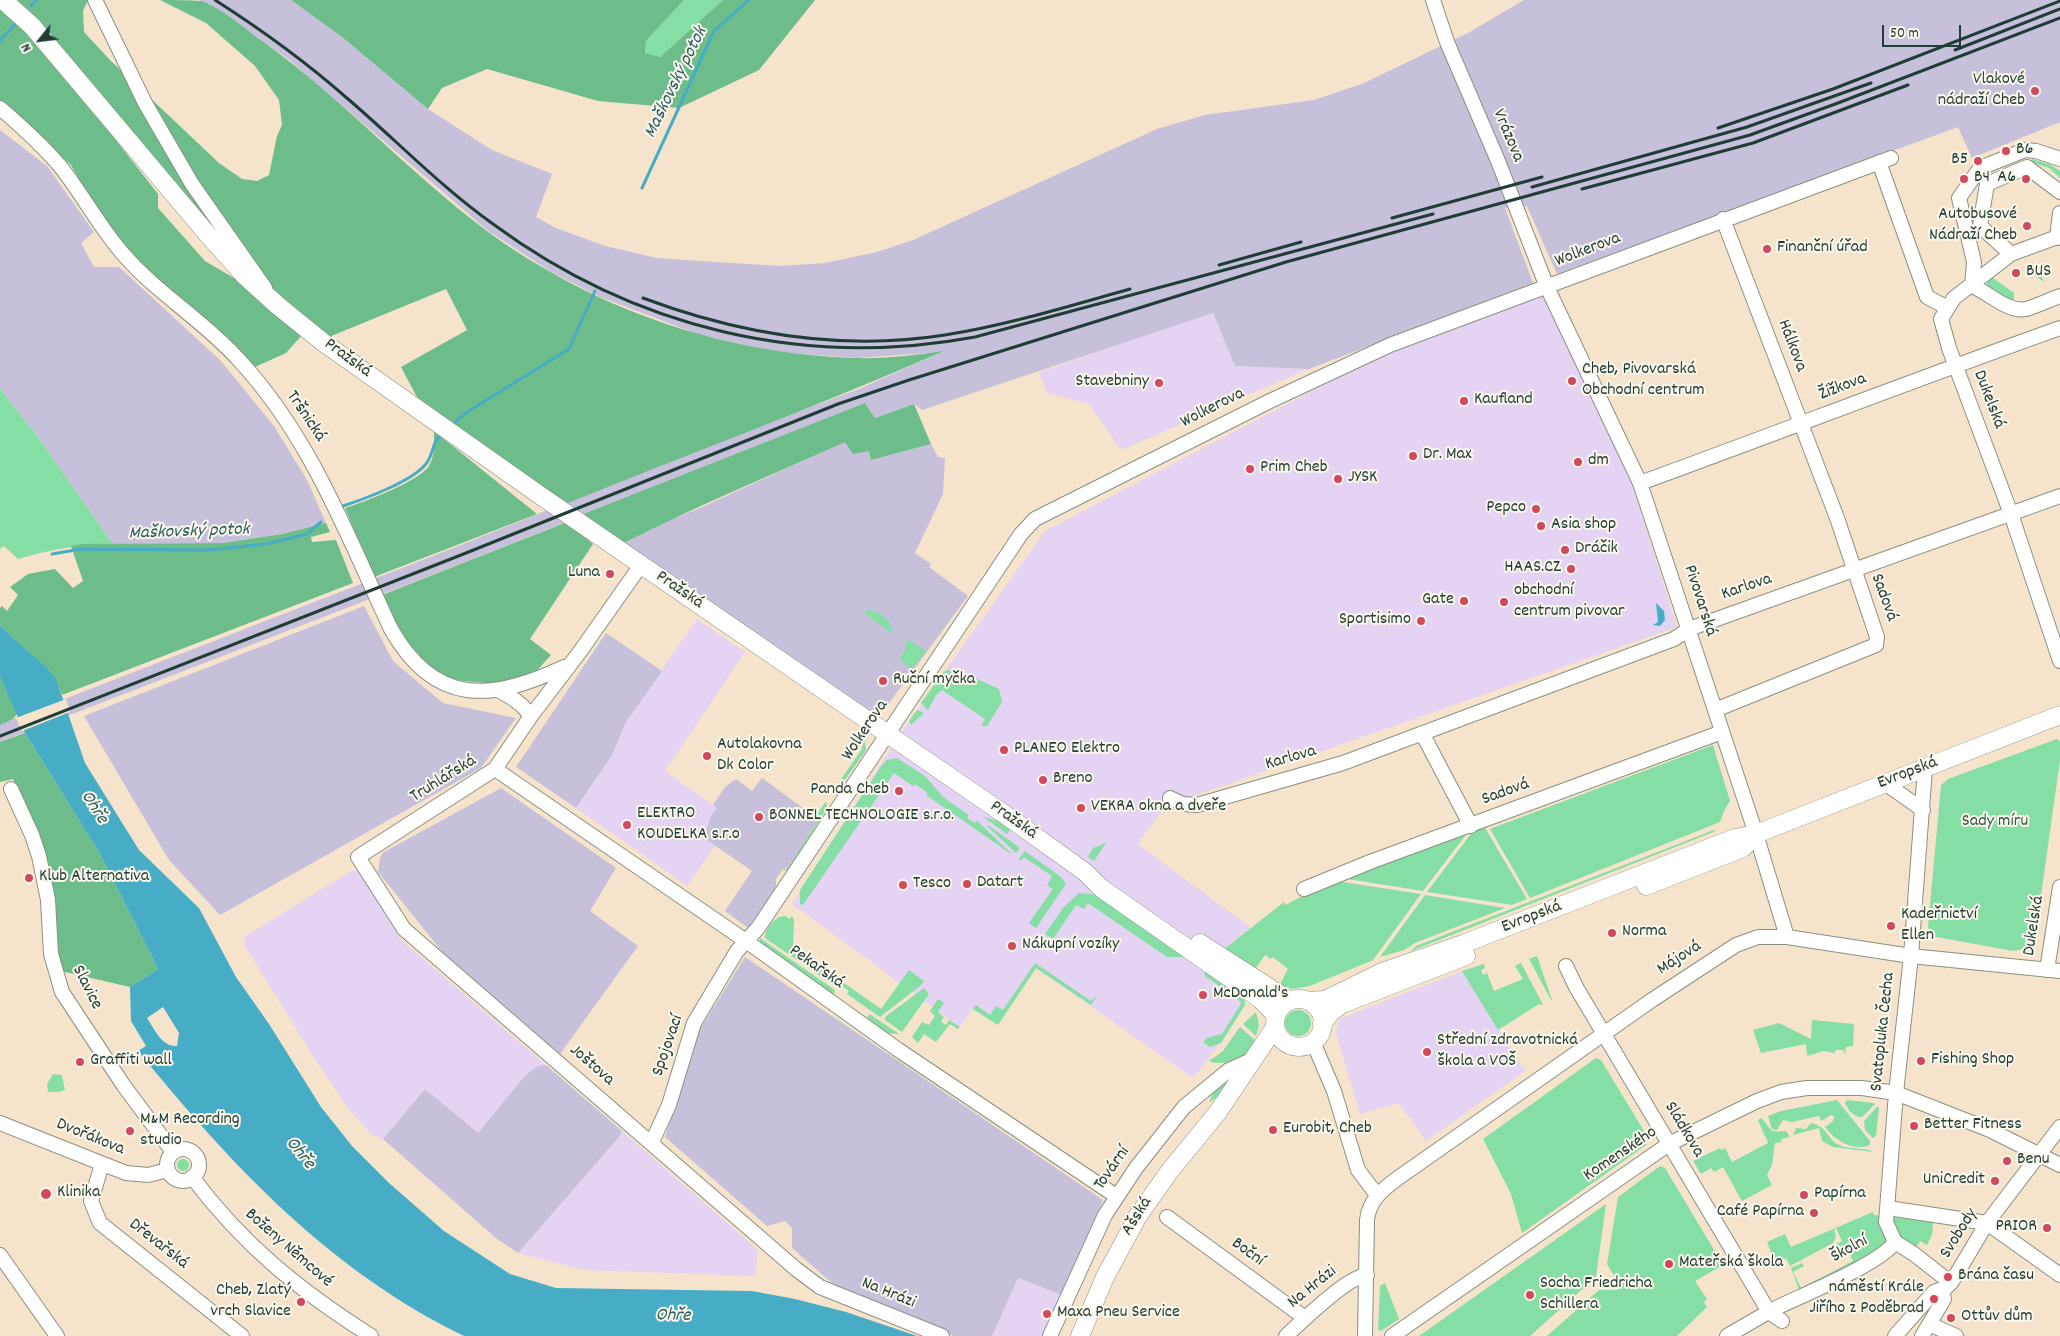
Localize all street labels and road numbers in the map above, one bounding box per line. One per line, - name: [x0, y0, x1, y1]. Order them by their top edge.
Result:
- street label: Vrázova: [1486, 106, 1528, 166]
- street label: Wolkerova: [1552, 229, 1624, 273]
- street label: Hálkova: [1771, 317, 1811, 375]
- street label: Pražská: [319, 335, 375, 383]
- street label: Dukelská: [1967, 368, 2009, 432]
- street label: Žižkova: [1816, 369, 1870, 407]
- street label: Wolkerova: [1178, 384, 1248, 434]
- street label: Tršnická: [280, 387, 330, 447]
- street label: Pivovarská: [1677, 563, 1721, 639]
- street label: Pražská: [651, 567, 707, 615]
- street label: Karlova: [1719, 569, 1775, 607]
- street label: Sadová: [1864, 571, 1902, 625]
- street label: Wolkerova: [838, 697, 894, 765]
- street label: Karlova: [1263, 741, 1319, 777]
- street label: Truhlářská: [407, 751, 481, 809]
- street label: Evropská: [1875, 753, 1941, 795]
- street label: Sadová: [1479, 774, 1533, 812]
- street label: Pražská: [985, 797, 1041, 845]
- street label: Dukelská: [2020, 894, 2050, 958]
- street label: Evropská: [1499, 897, 1565, 939]
- street label: Májová: [1654, 937, 1706, 981]
- street label: Pekařská: [784, 941, 848, 995]
- street label: Slavice: [66, 962, 106, 1014]
- street label: Svatopluka Čecha: [1867, 971, 1901, 1093]
- street label: Spojovací: [648, 1012, 690, 1080]
- street label: Joštova: [564, 1040, 618, 1092]
- street label: Sládkova: [1658, 1098, 1708, 1162]
- street label: Dvořákova: [53, 1115, 127, 1161]
- street label: Komenského: [1580, 1123, 1662, 1187]
- street label: Tovární: [1090, 1143, 1136, 1195]
- street label: Ašská: [1118, 1194, 1158, 1240]
- street label: Boženy Němcové: [239, 1205, 337, 1293]
- street label: Svobody: [1936, 1205, 1984, 1263]
- street label: Dřevařská: [124, 1215, 192, 1275]
- street label: Školní: [1828, 1231, 1872, 1269]
- street label: Boční: [1226, 1234, 1268, 1272]
- street label: Na Hrázi: [1284, 1262, 1342, 1314]
- street label: Na Hrázi: [858, 1273, 918, 1315]

